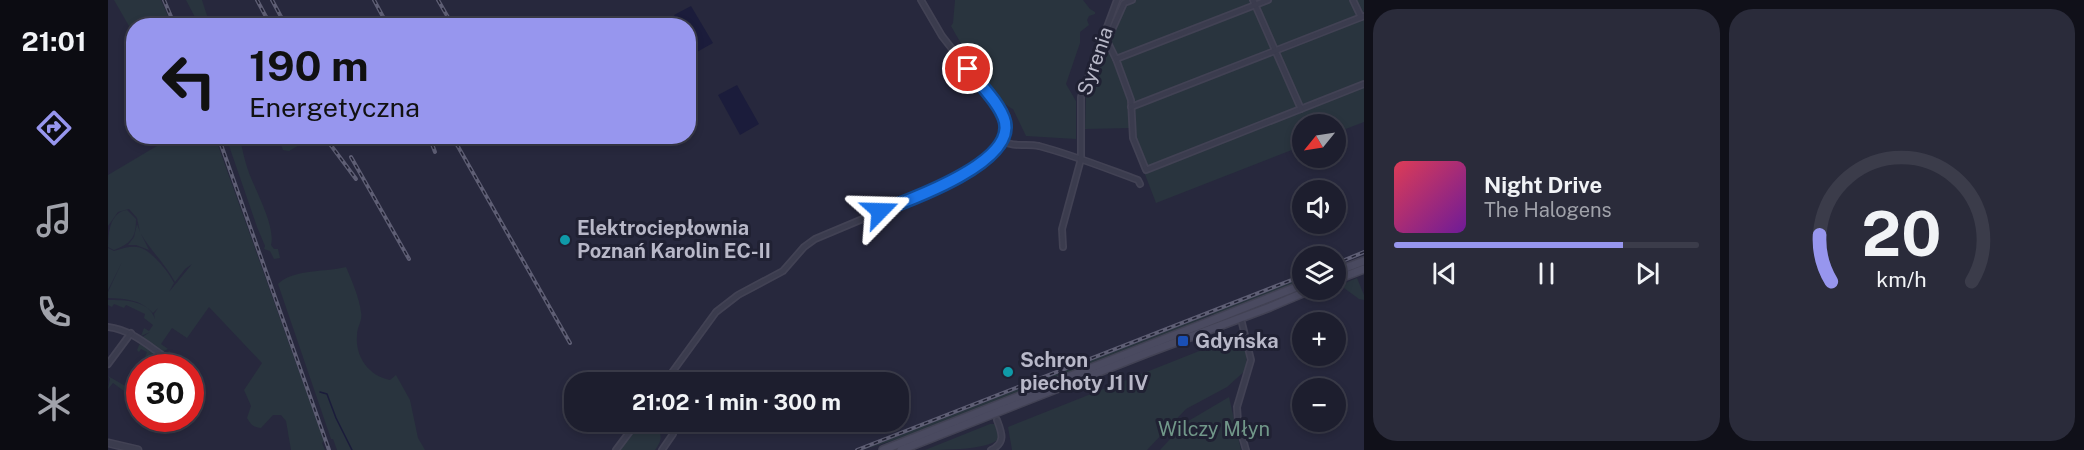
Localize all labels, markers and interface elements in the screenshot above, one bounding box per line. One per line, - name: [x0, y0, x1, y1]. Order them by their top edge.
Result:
- street label: Syrenia: [1072, 24, 1118, 98]
- text: 21:01: [22, 25, 86, 57]
- text: 190 m: [249, 41, 369, 90]
- icon: left: [150, 42, 228, 120]
- pin: [942, 43, 993, 94]
- icon: arrive: [951, 52, 984, 85]
- text: Energetyczna: [249, 91, 420, 123]
- icon: directions: [33, 107, 75, 149]
- north arrow: [1292, 114, 1346, 168]
- map controls: [1292, 114, 1346, 432]
- text: Night Drive: [1484, 172, 1602, 198]
- position arrow: [848, 179, 912, 243]
- button: sound: [1292, 180, 1346, 234]
- text: 20: [1862, 197, 1942, 270]
- text: The Halogens: [1484, 198, 1612, 222]
- icon: music: [33, 199, 75, 241]
- place label: Elektrociepłownia Poznań Karolin EC-II: [577, 216, 771, 263]
- marker: Elektrociepłownia Poznań Karolin EC-II: [558, 233, 572, 247]
- button: layers: [1292, 246, 1346, 300]
- icon: previous: [1428, 257, 1461, 290]
- icon: pause: [1530, 257, 1563, 290]
- icon: next: [1631, 257, 1664, 290]
- text: km/h: [1877, 267, 1927, 292]
- icon: phone: [33, 291, 75, 333]
- button: +: [1292, 312, 1346, 366]
- place label: Gdyńska: [1195, 329, 1279, 353]
- marker: Gdyńska: [1176, 334, 1190, 348]
- place label: Schron piechoty J1 IV: [1020, 348, 1148, 395]
- speed limit sign: 30: [126, 354, 204, 432]
- marker: Schron piechoty J1 IV: [1001, 365, 1015, 379]
- button: −: [1292, 378, 1346, 432]
- icon: climate: [33, 383, 75, 425]
- text: 21:02 · 1 min · 300 m: [632, 389, 841, 415]
- park label: Wilczy Młyn: [1158, 417, 1270, 441]

